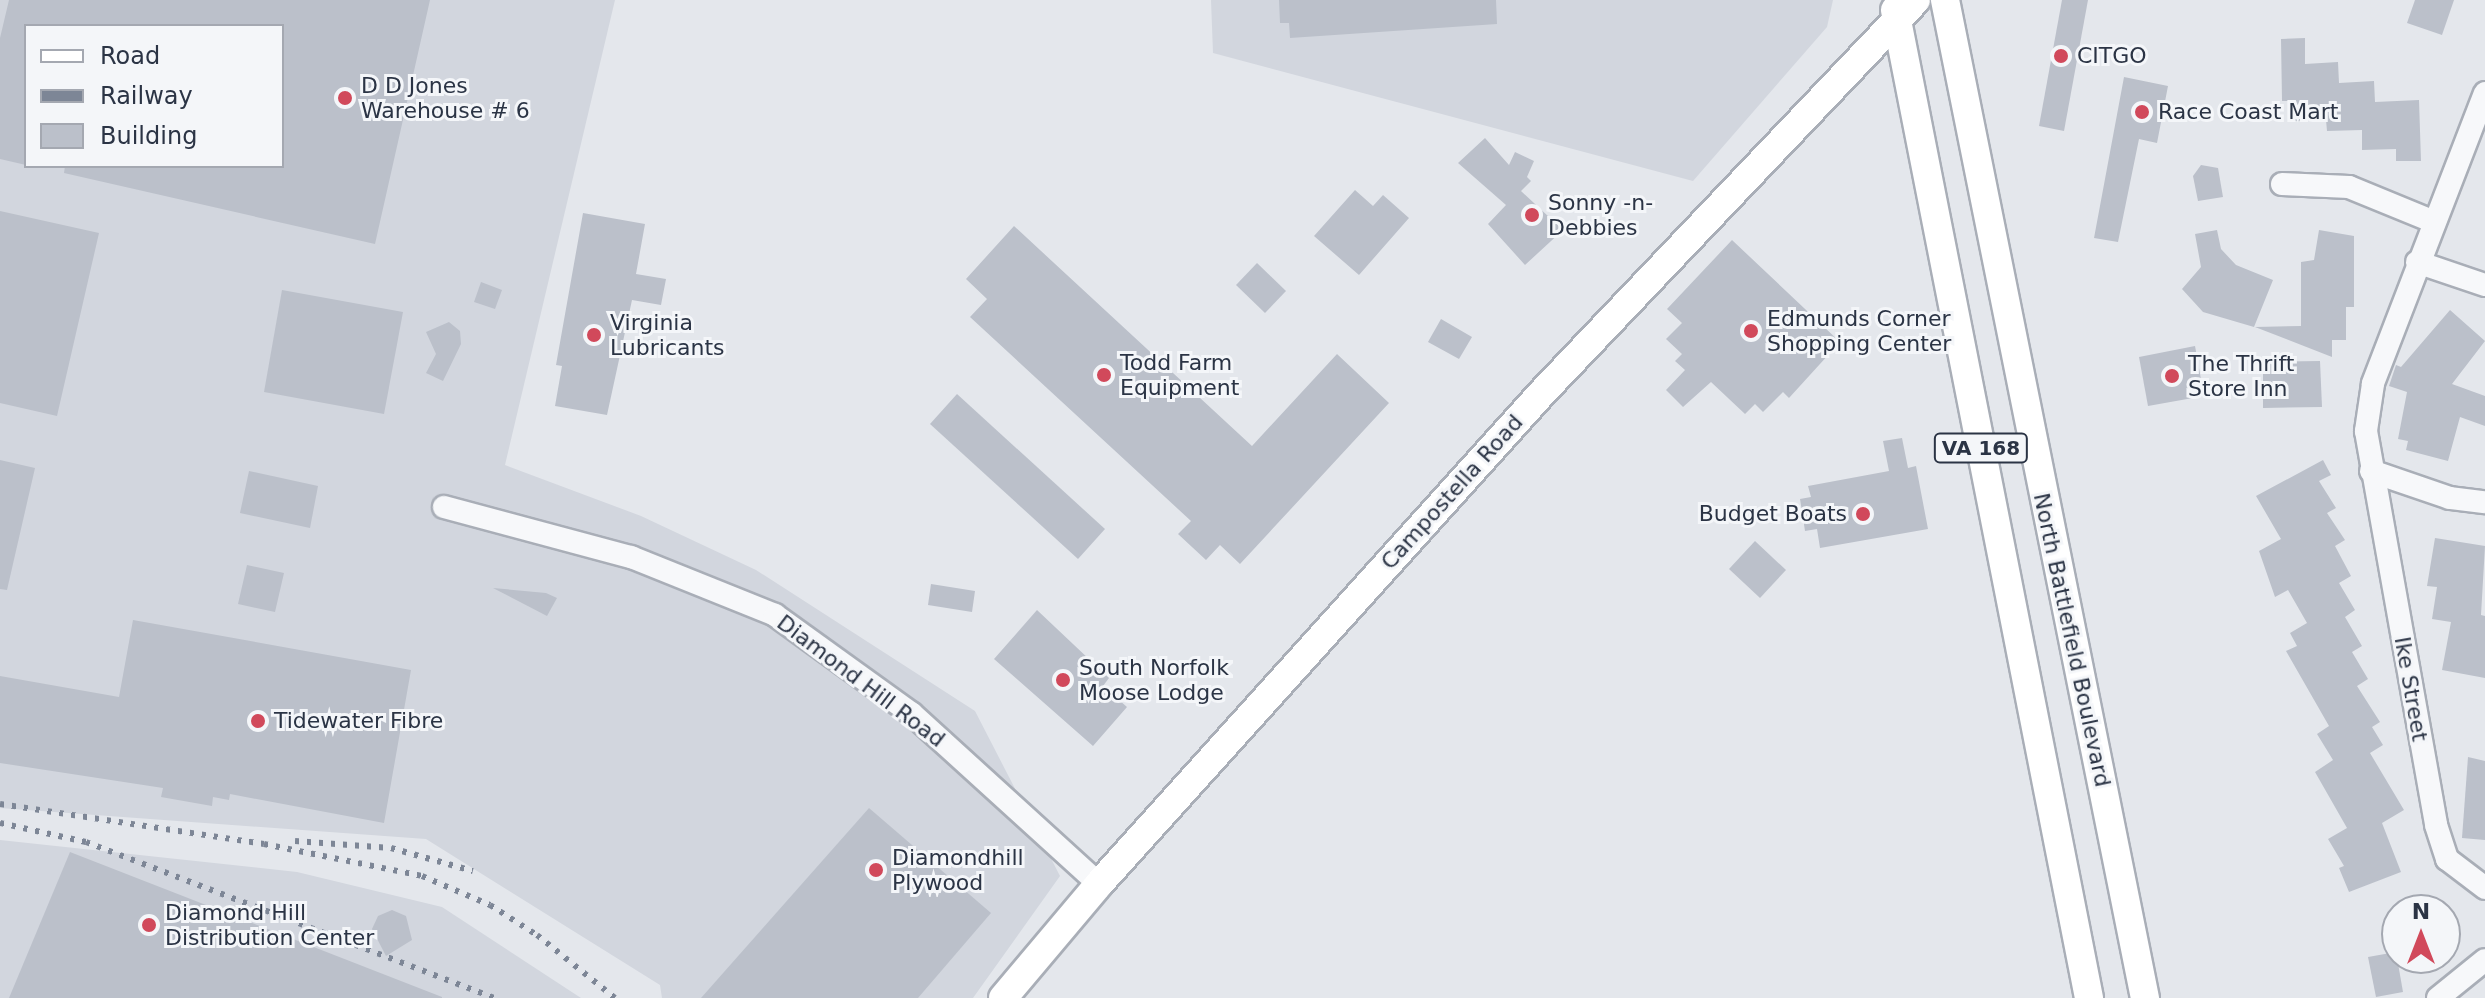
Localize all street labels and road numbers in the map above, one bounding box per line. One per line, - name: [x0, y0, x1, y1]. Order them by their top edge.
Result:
- street label: Campostella Road: [1376, 409, 1528, 575]
- road number: VA 168: [1933, 432, 2029, 464]
- street label: North Battlefield Boulevard: [2028, 491, 2116, 789]
- street label: Diamond Hill Road: [772, 609, 950, 753]
- street label: Ike Street: [2389, 635, 2433, 743]

